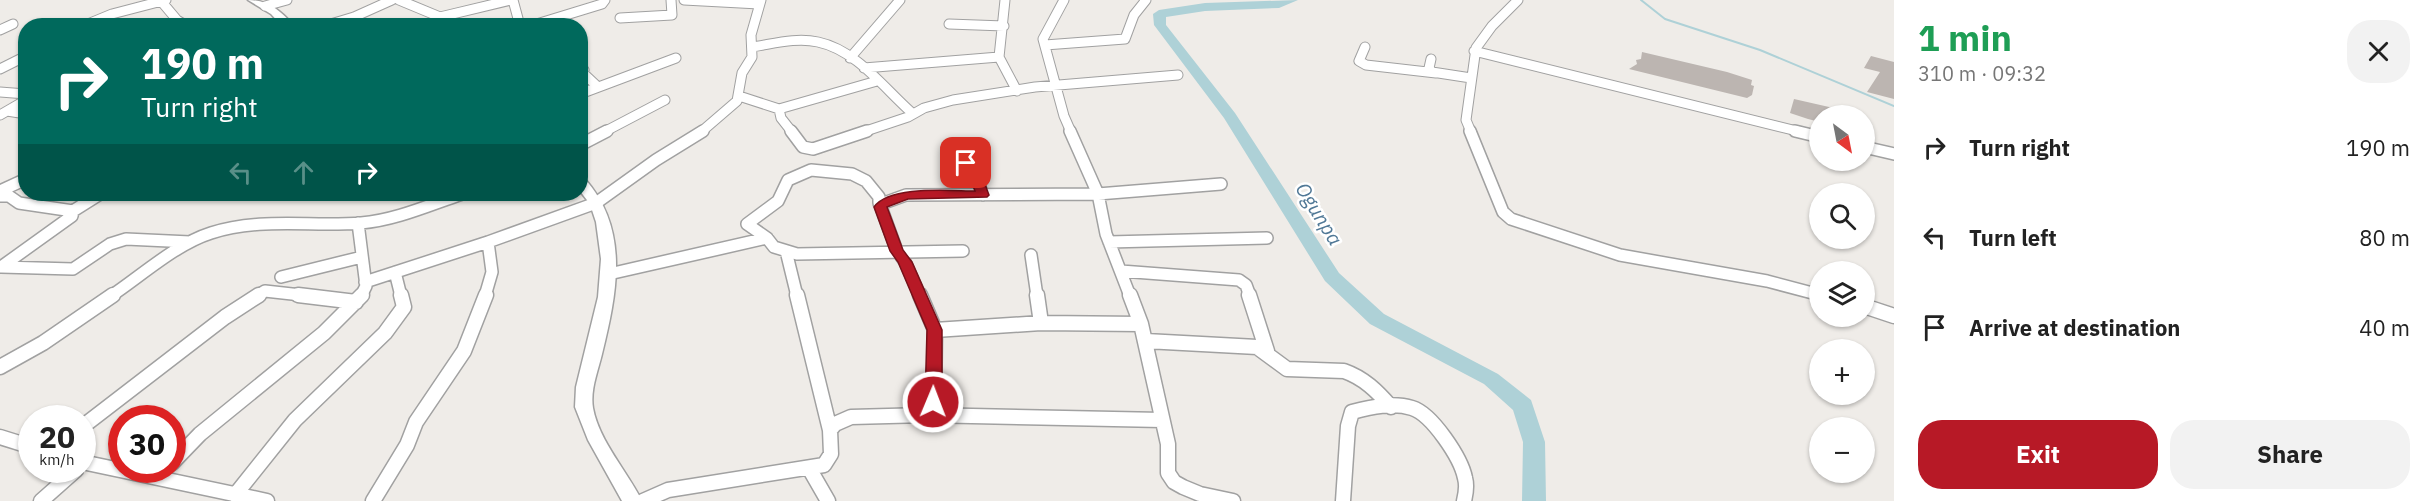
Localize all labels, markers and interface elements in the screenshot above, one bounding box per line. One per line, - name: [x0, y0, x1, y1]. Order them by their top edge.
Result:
- text: 1 min: [1918, 14, 2012, 61]
- button: close: [2347, 20, 2410, 83]
- text: 190 m: [141, 36, 264, 91]
- icon: right: [42, 42, 120, 120]
- text: 310 m · 09:32: [1918, 60, 2046, 87]
- text: Turn right: [141, 89, 258, 124]
- north arrow: [1809, 105, 1875, 171]
- map controls: [1809, 105, 1875, 483]
- icon: right: [1918, 131, 1951, 164]
- text: Turn right: [1969, 133, 2070, 162]
- text: 190 m: [2346, 133, 2410, 162]
- pin: [940, 137, 991, 188]
- icon: arrive: [949, 146, 982, 179]
- icon: left: [224, 156, 257, 189]
- icon: ahead: [287, 156, 320, 189]
- icon: right: [350, 156, 383, 189]
- water label: Ogunpa: [1290, 177, 1349, 250]
- button: search: [1809, 183, 1875, 249]
- icon: left: [1918, 221, 1951, 254]
- text: Turn left: [1969, 223, 2057, 252]
- text: 80 m: [2359, 223, 2410, 252]
- button: layers: [1809, 261, 1875, 327]
- icon: arrive: [1918, 311, 1951, 344]
- text: Arrive at destination: [1969, 313, 2180, 342]
- text: 40 m: [2359, 313, 2410, 342]
- button: +: [1809, 339, 1875, 405]
- position arrow: [901, 370, 965, 434]
- speed limit sign: 30: [108, 405, 186, 483]
- text: 20: [39, 417, 75, 456]
- button: −: [1809, 417, 1875, 483]
- button: Exit: [1918, 420, 2158, 489]
- button: Share: [2170, 420, 2410, 489]
- text: km/h: [39, 450, 75, 469]

